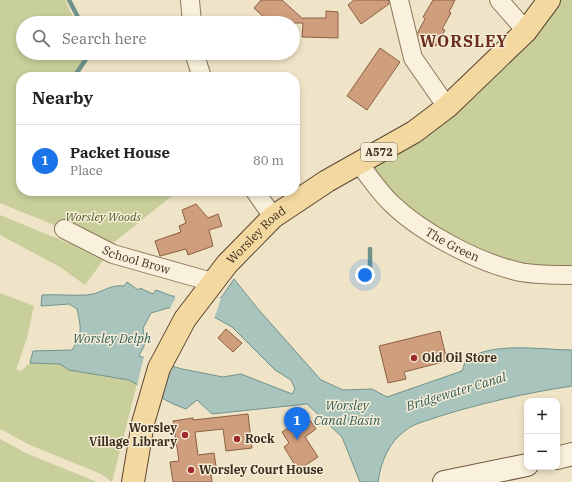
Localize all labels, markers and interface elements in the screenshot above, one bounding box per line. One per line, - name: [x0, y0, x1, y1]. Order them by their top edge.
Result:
- search box: [16, 16, 300, 60]
- icon: search: [30, 27, 52, 49]
- text: Search here: [62, 29, 147, 48]
- district label: WORSLEY: [420, 31, 508, 51]
- text: Nearby: [32, 87, 93, 109]
- text: Packet House: [70, 143, 170, 162]
- road number: A572: [361, 143, 397, 161]
- text: 1: [41, 152, 49, 169]
- text: 80 m: [253, 152, 284, 169]
- text: Place: [70, 162, 103, 179]
- street label: Worsley Road: [223, 203, 288, 267]
- park label: Worsley Woods: [65, 209, 141, 224]
- street label: The Green: [423, 224, 482, 265]
- street label: School Brow: [100, 242, 173, 277]
- your location: [355, 265, 375, 285]
- water label: Worsley Delph: [73, 330, 151, 347]
- place label: Old Oil Store: [422, 350, 497, 365]
- marker: Old Oil Store: [409, 353, 419, 363]
- water label: Bridgewater Canal: [403, 368, 509, 415]
- water label: Worsley Canal Basin: [314, 397, 381, 429]
- map controls: [524, 398, 560, 470]
- button: +: [524, 398, 560, 434]
- pin: 1: [284, 407, 310, 440]
- place label: Worsley Village Library: [89, 420, 177, 449]
- marker: Worsley Village Library: [180, 430, 190, 440]
- place label: Rock: [245, 431, 275, 446]
- marker: Rock: [232, 434, 242, 444]
- button: −: [524, 434, 560, 470]
- place label: Worsley Court House: [199, 462, 324, 477]
- marker: Worsley Court House: [186, 465, 196, 475]

